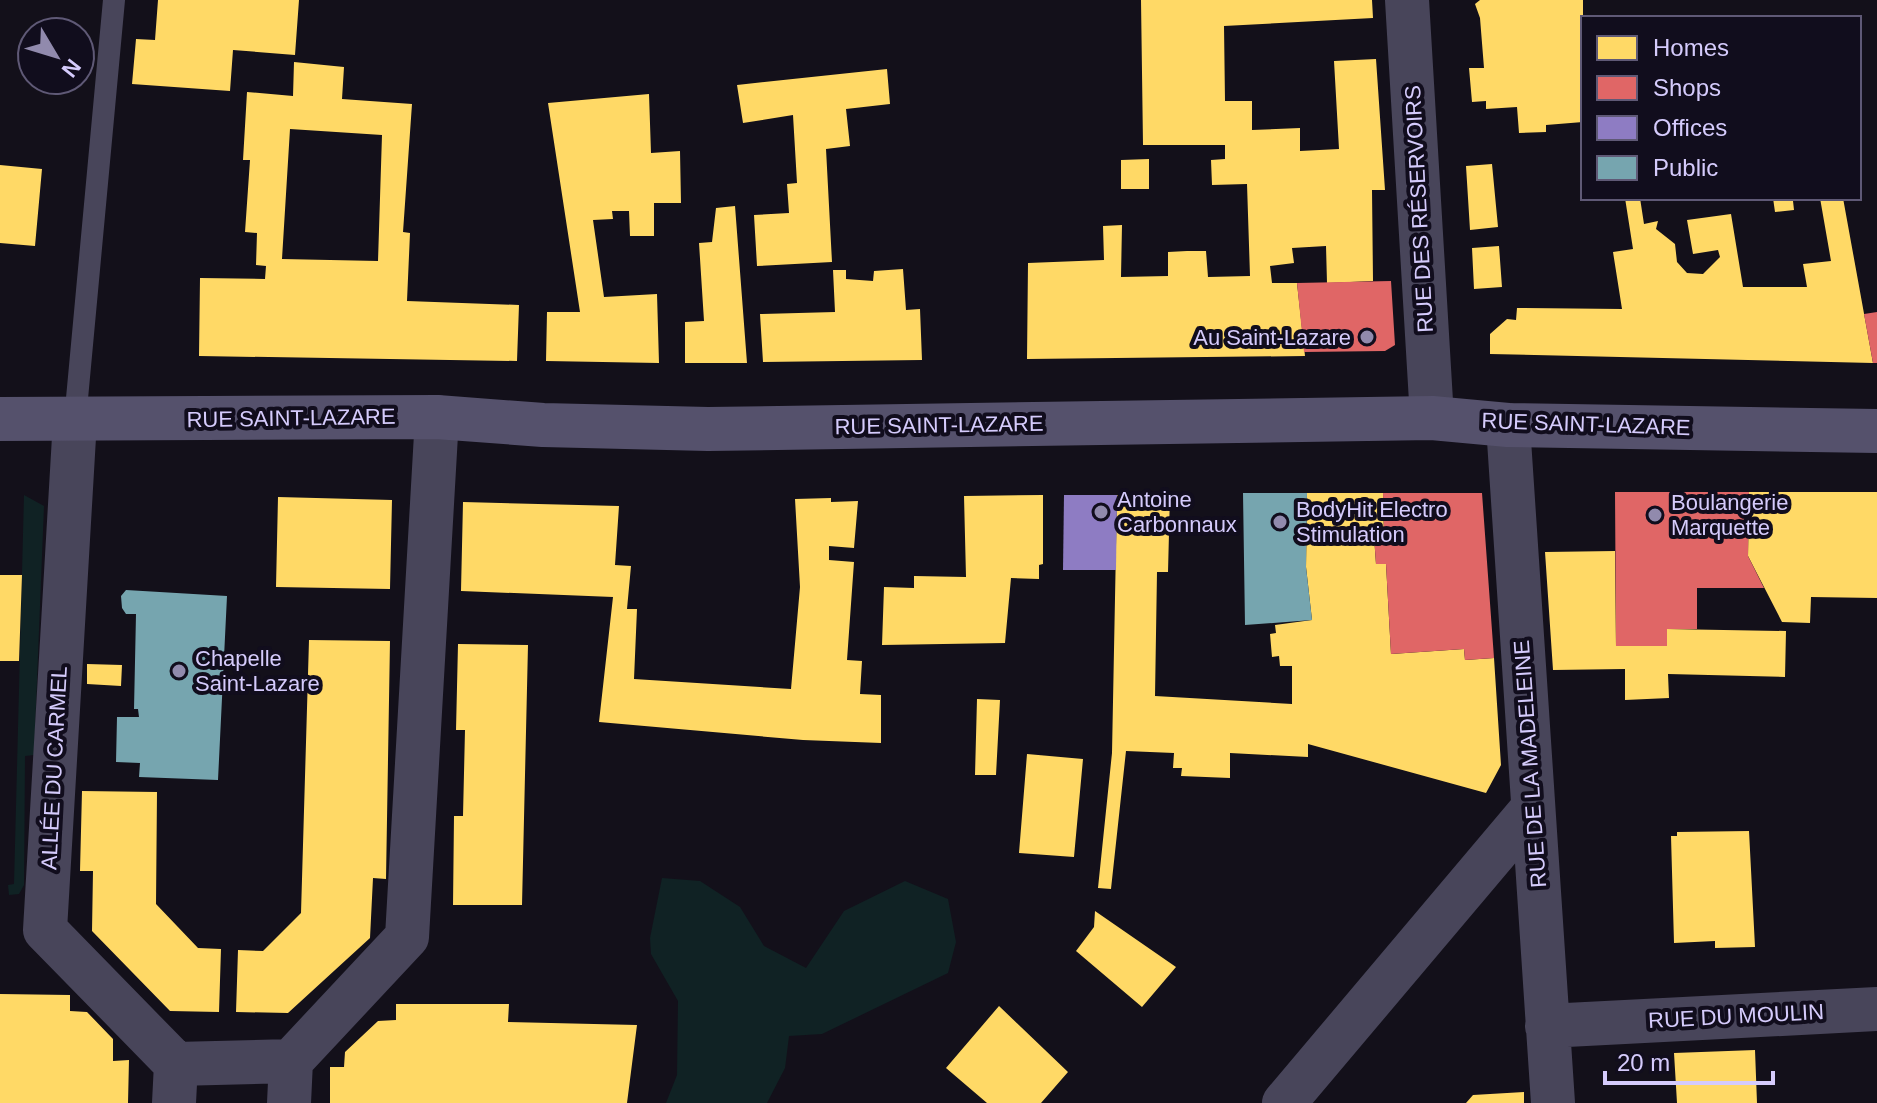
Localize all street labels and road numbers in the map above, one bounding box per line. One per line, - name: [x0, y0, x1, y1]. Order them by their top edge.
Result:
- street label: RUE DES RÉSERVOIRS: [1400, 85, 1438, 333]
- street label: RUE SAINT-LAZARE: [186, 404, 396, 432]
- street label: RUE SAINT-LAZARE: [1481, 408, 1691, 440]
- street label: RUE SAINT-LAZARE: [834, 411, 1044, 439]
- street label: RUE DE LA MADELEINE: [1509, 639, 1551, 889]
- street label: ALLÉE DU CARMEL: [36, 665, 72, 871]
- street label: RUE DU MOULIN: [1647, 999, 1825, 1033]

